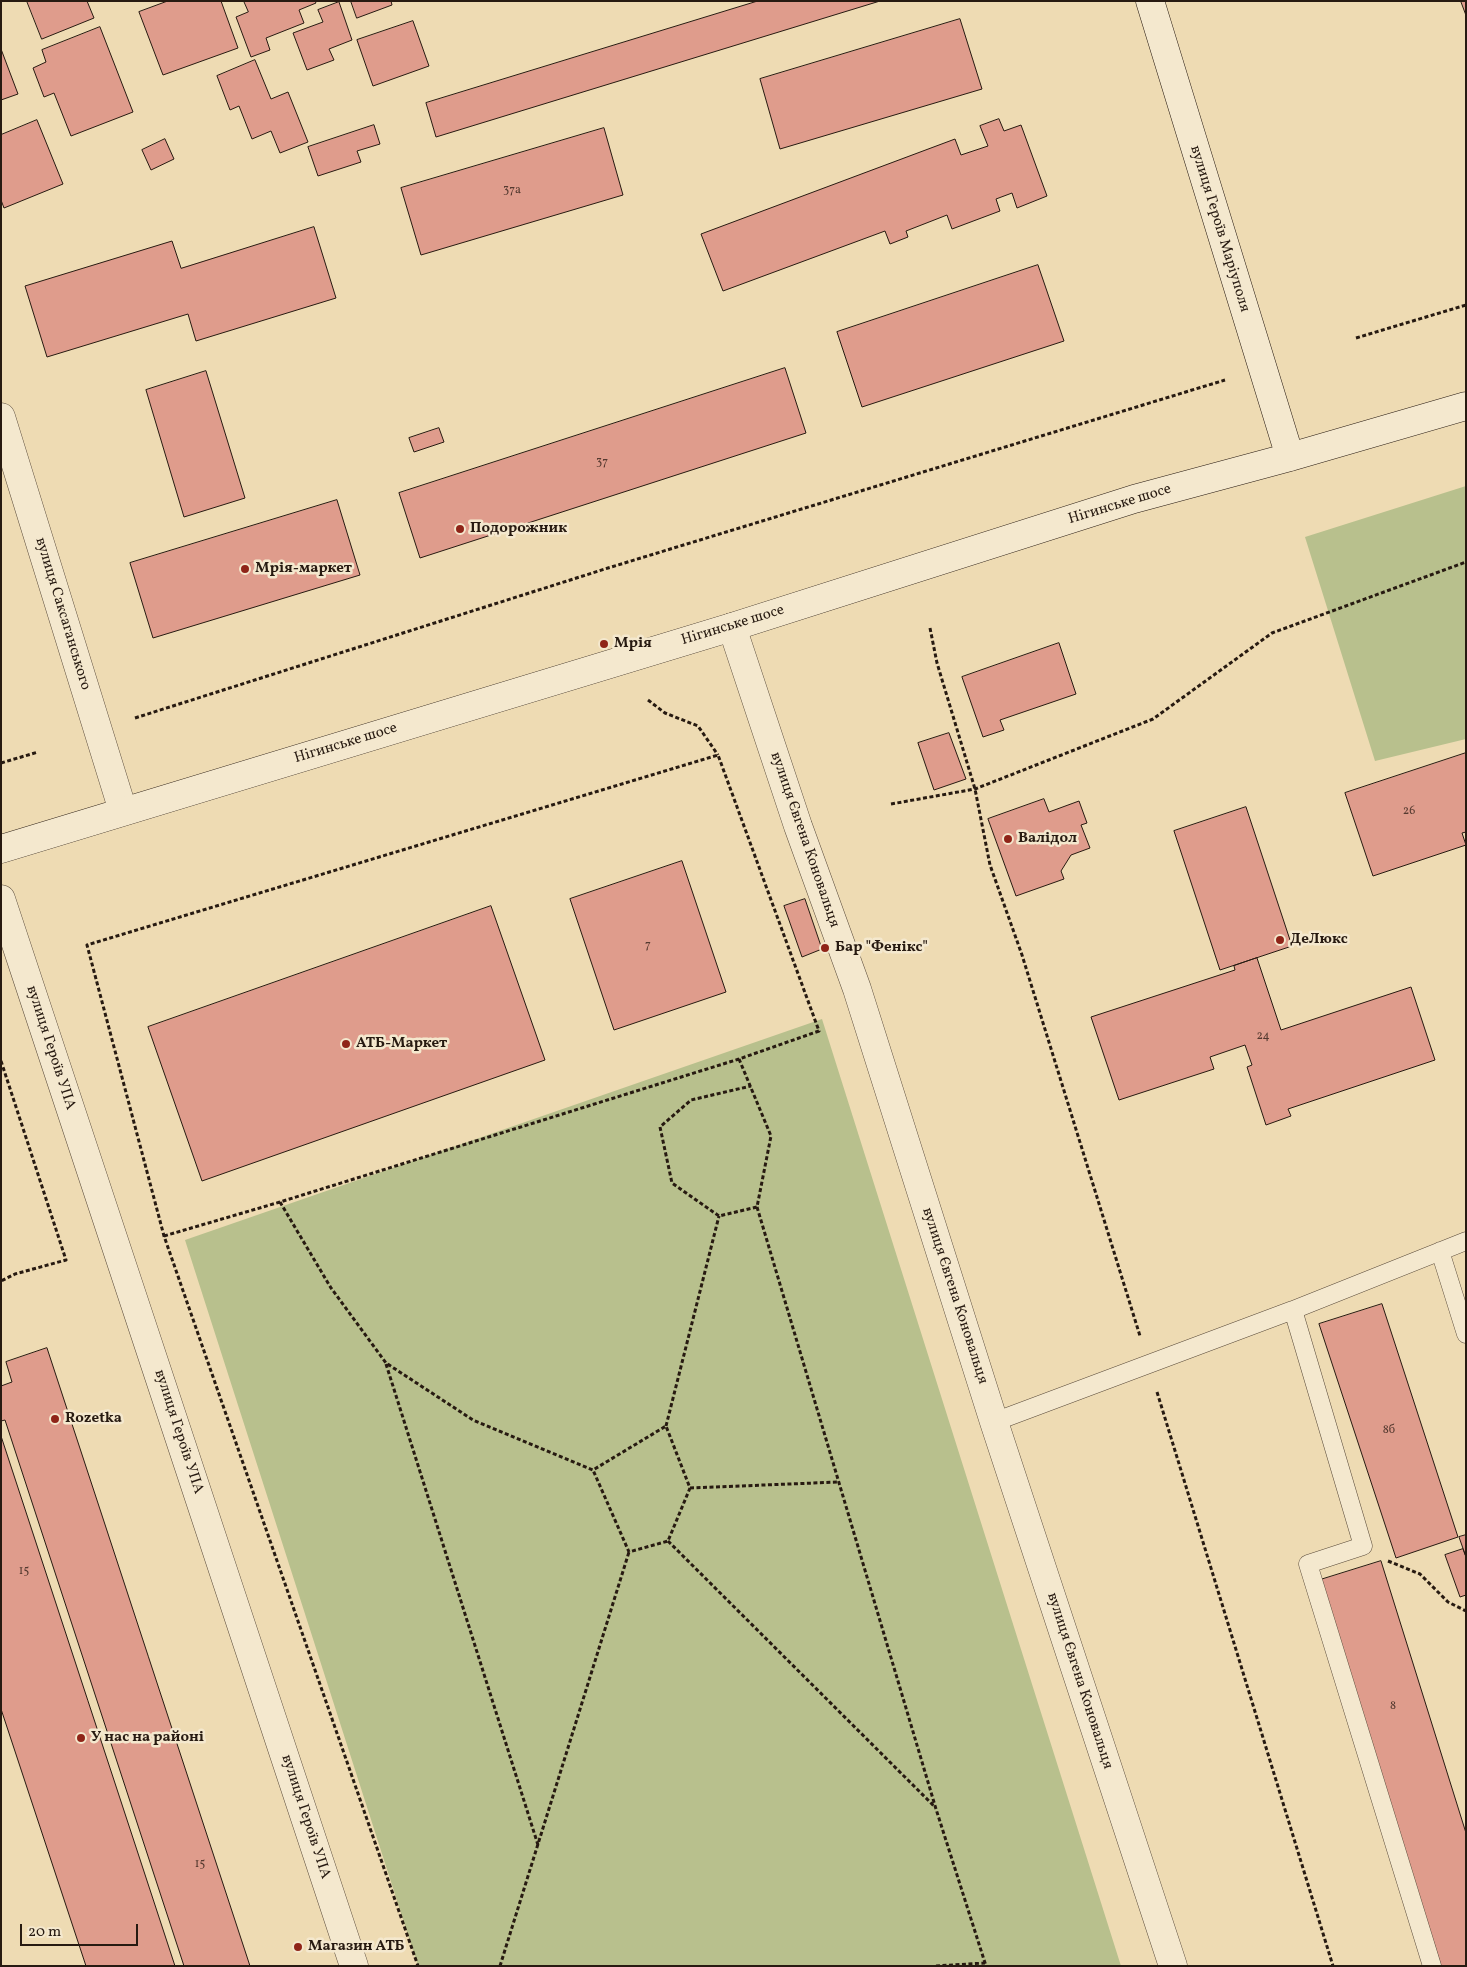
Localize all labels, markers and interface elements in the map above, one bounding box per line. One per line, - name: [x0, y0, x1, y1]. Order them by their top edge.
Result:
- street label: вулиця Героїв Маріуполя: [1185, 144, 1253, 314]
- house number: 37а: [503, 184, 521, 198]
- house number: 37: [596, 456, 608, 470]
- street label: Нігинське шосе: [1066, 481, 1174, 529]
- place label: Подорожник: [470, 520, 567, 538]
- marker: Подорожник: [454, 523, 466, 535]
- street label: вулиця Саксаганського: [30, 536, 94, 692]
- place label: Мрія-маркет: [255, 560, 352, 578]
- marker: Мрія-маркет: [239, 563, 251, 575]
- street label: Нігинське шосе: [679, 602, 787, 650]
- place label: Мрія: [614, 635, 652, 653]
- marker: Мрія: [598, 638, 610, 650]
- street label: Нігинське шосе: [292, 720, 400, 768]
- street label: вулиця Євгена Коновальця: [765, 750, 843, 930]
- house number: 26: [1403, 805, 1415, 819]
- place label: Валідол: [1018, 830, 1077, 848]
- marker: Валідол: [1002, 833, 1014, 845]
- place label: ДеЛюкс: [1290, 931, 1348, 949]
- marker: ДеЛюкс: [1274, 934, 1286, 946]
- house number: 7: [645, 939, 651, 953]
- place label: Бар "Фенікс": [835, 939, 928, 957]
- marker: Бар "Фенікс": [819, 942, 831, 954]
- street label: вулиця Героїв УПА: [21, 984, 79, 1112]
- house number: 24: [1256, 1030, 1270, 1044]
- place label: АТБ-Маркет: [356, 1035, 447, 1053]
- marker: АТБ-Маркет: [340, 1038, 352, 1050]
- street label: вулиця Євгена Коновальця: [917, 1206, 991, 1386]
- street label: вулиця Героїв УПА: [149, 1368, 207, 1496]
- place label: Rozetka: [65, 1410, 122, 1428]
- marker: Rozetka: [49, 1413, 61, 1425]
- house number: 8б: [1383, 1424, 1395, 1438]
- house number: 15: [19, 1565, 29, 1579]
- street label: вулиця Євгена Коновальця: [1042, 1591, 1116, 1771]
- house number: 8: [1390, 1700, 1396, 1714]
- place label: У нас на районі: [91, 1729, 204, 1747]
- marker: У нас на районі: [75, 1732, 87, 1744]
- street label: вулиця Героїв УПА: [276, 1753, 334, 1881]
- house number: 15: [195, 1858, 205, 1872]
- scale bar: [22, 1914, 140, 1946]
- text: 20 m: [28, 1922, 61, 1943]
- place label: Магазин АТБ: [308, 1938, 405, 1956]
- marker: Магазин АТБ: [292, 1941, 304, 1953]

